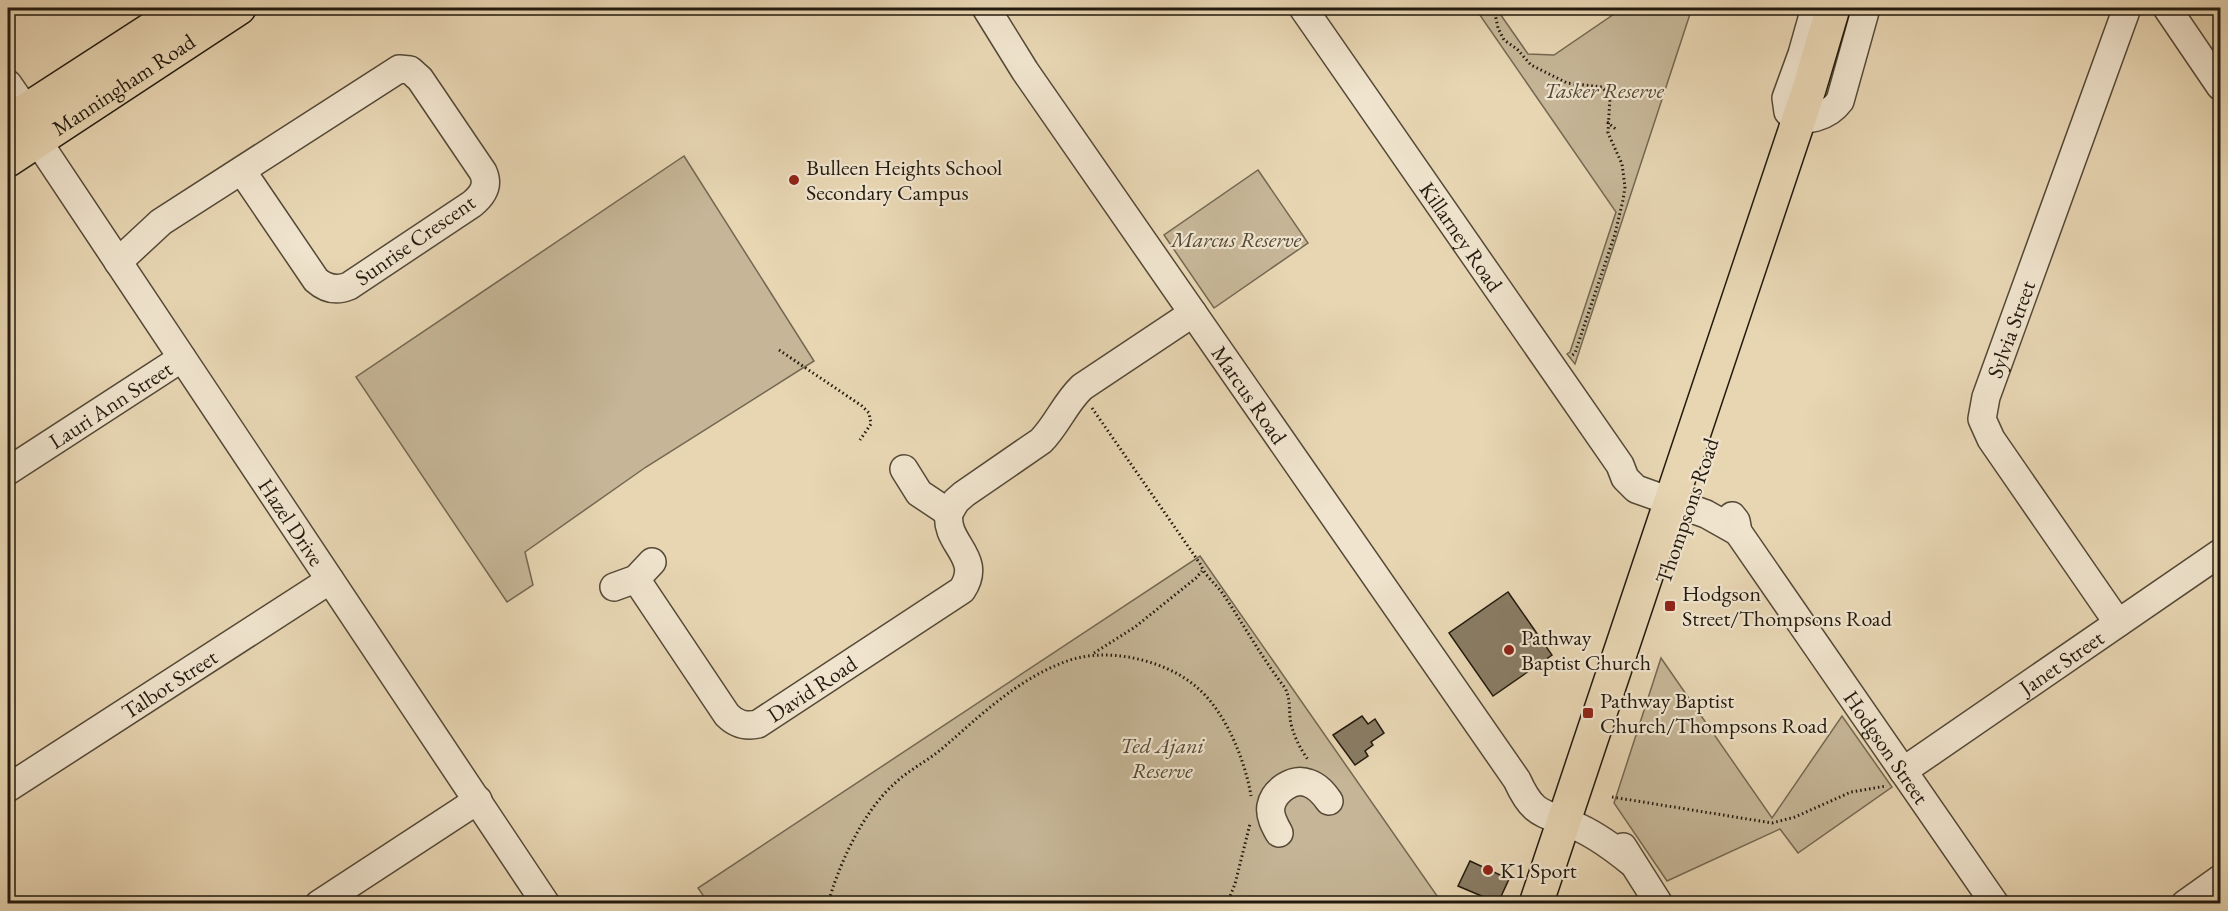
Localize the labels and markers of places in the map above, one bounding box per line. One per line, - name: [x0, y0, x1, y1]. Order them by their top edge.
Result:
- place label: Bulleen Heights School Secondary Campus: [806, 153, 1002, 207]
- marker: Bulleen Heights School Secondary Campus: [787, 173, 801, 187]
- place label: Hodgson Street/Thompsons Road: [1682, 579, 1893, 633]
- marker: Hodgson Street/Thompsons Road: [1663, 599, 1677, 613]
- place label: Pathway Baptist Church: [1521, 623, 1651, 677]
- marker: Pathway Baptist Church: [1502, 643, 1516, 657]
- place label: Pathway Baptist Church/Thompsons Road: [1600, 686, 1828, 740]
- marker: Pathway Baptist Church/Thompsons Road: [1581, 706, 1595, 720]
- place label: K1 Sport: [1500, 856, 1577, 885]
- marker: K1 Sport: [1481, 863, 1495, 877]

